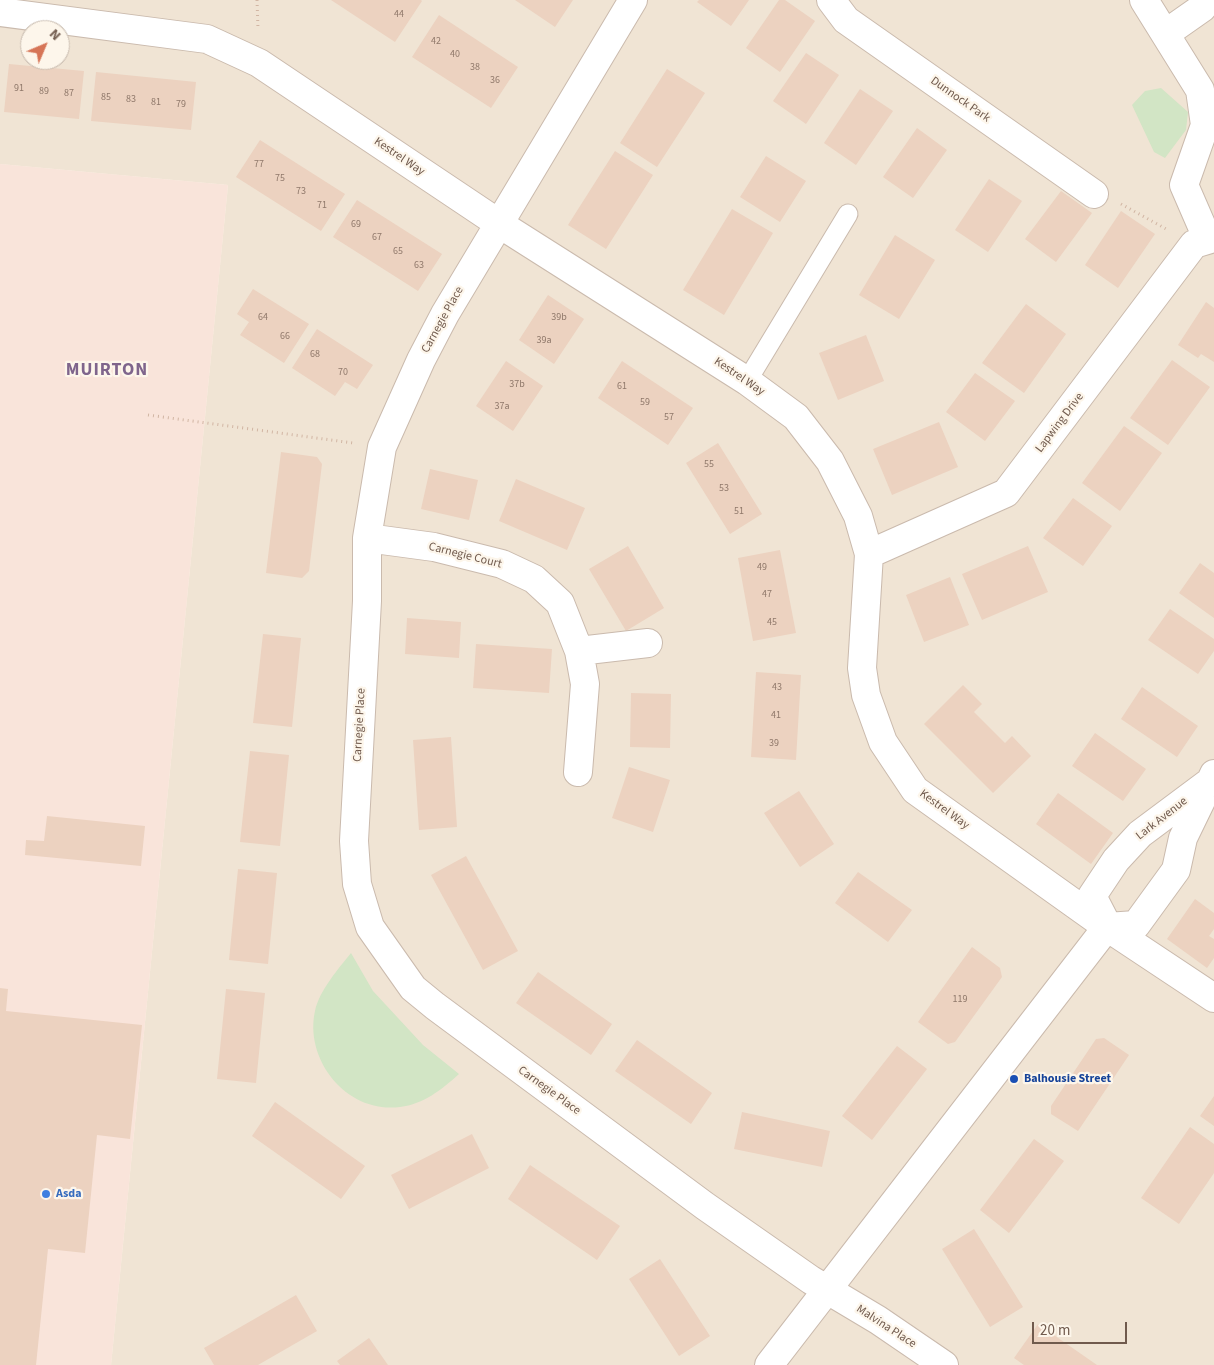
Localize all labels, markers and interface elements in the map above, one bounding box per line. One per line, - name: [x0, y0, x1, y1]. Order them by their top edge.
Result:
- house number: 44: [394, 9, 404, 21]
- north arrow: [20, 20, 70, 70]
- text: N: [45, 25, 65, 45]
- house number: 42: [431, 36, 441, 48]
- house number: 40: [450, 49, 460, 61]
- house number: 38: [470, 62, 480, 74]
- street label: Dunnock Park: [927, 74, 993, 126]
- house number: 36: [490, 75, 500, 87]
- house number: 91: [14, 83, 24, 95]
- house number: 89: [39, 86, 49, 98]
- house number: 87: [64, 88, 74, 100]
- house number: 85: [101, 92, 111, 104]
- house number: 83: [126, 94, 136, 106]
- house number: 81: [151, 97, 161, 109]
- house number: 79: [176, 99, 186, 111]
- street label: Kestrel Way: [371, 135, 427, 179]
- house number: 77: [254, 159, 264, 171]
- house number: 75: [275, 173, 285, 185]
- house number: 73: [296, 186, 306, 198]
- house number: 71: [317, 200, 327, 212]
- house number: 69: [351, 219, 361, 231]
- house number: 67: [372, 232, 382, 244]
- house number: 65: [393, 246, 403, 258]
- house number: 63: [414, 260, 424, 272]
- street label: Carnegie Place: [419, 284, 467, 356]
- house number: 64: [258, 312, 268, 324]
- house number: 39b: [551, 312, 567, 324]
- house number: 66: [280, 331, 290, 343]
- house number: 39a: [537, 335, 551, 347]
- house number: 68: [310, 349, 320, 361]
- street label: Kestrel Way: [711, 355, 767, 399]
- district label: MUIRTON: [65, 360, 149, 382]
- house number: 70: [338, 367, 348, 379]
- house number: 37b: [509, 379, 525, 391]
- house number: 61: [617, 381, 627, 393]
- street label: Lapwing Drive: [1033, 390, 1087, 456]
- house number: 59: [640, 397, 650, 409]
- house number: 37a: [495, 401, 509, 413]
- house number: 57: [664, 412, 674, 424]
- house number: 55: [704, 459, 714, 471]
- house number: 53: [719, 483, 729, 495]
- house number: 51: [734, 506, 744, 518]
- street label: Carnegie Court: [427, 540, 503, 572]
- house number: 49: [757, 562, 767, 574]
- house number: 47: [762, 589, 772, 601]
- house number: 45: [767, 617, 777, 629]
- house number: 43: [772, 682, 782, 694]
- street label: Carnegie Place: [351, 688, 369, 762]
- house number: 41: [771, 710, 781, 722]
- house number: 39: [769, 738, 779, 750]
- street label: Kestrel Way: [916, 787, 972, 833]
- street label: Lark Avenue: [1133, 794, 1191, 844]
- house number: 119: [953, 994, 967, 1006]
- street label: Carnegie Place: [515, 1063, 583, 1119]
- place label: Balhousie Street: [1024, 1072, 1111, 1086]
- marker: Balhousie Street: [1008, 1073, 1020, 1085]
- place label: Asda: [56, 1187, 82, 1201]
- marker: Asda: [40, 1188, 52, 1200]
- street label: Malvina Place: [853, 1302, 919, 1352]
- scale bar: [1034, 1312, 1129, 1344]
- text: 20 m: [1040, 1320, 1070, 1341]

